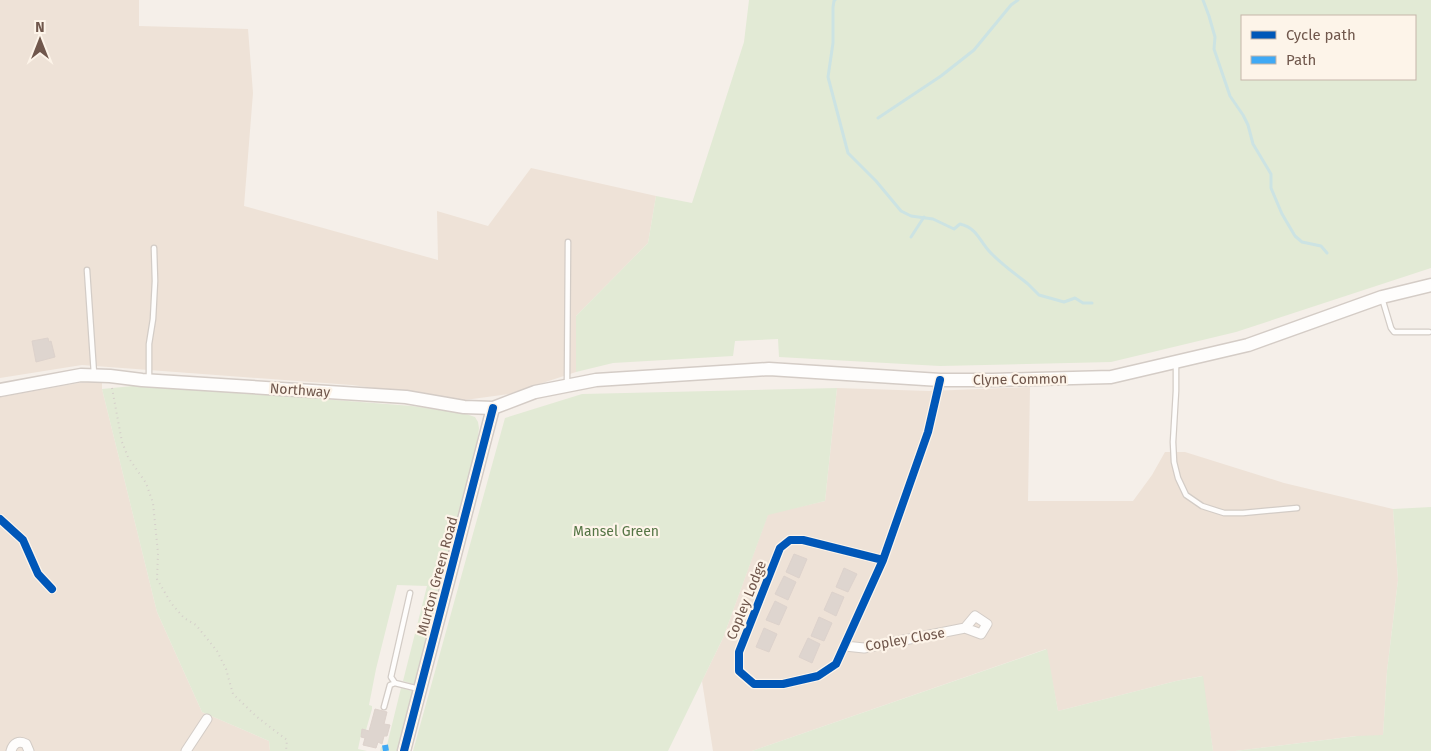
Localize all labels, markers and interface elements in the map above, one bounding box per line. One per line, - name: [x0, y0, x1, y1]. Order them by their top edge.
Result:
- north arrow: [15, 15, 65, 65]
- legend: [1241, 15, 1416, 80]
- text: N: [35, 19, 45, 36]
- text: Cycle path: [1286, 26, 1356, 44]
- text: Path: [1286, 51, 1316, 69]
- street label: Clyne Common: [973, 370, 1067, 389]
- street label: Northway: [269, 380, 331, 401]
- street label: Murton Green Road: [413, 515, 462, 638]
- park label: Mansel Green: [573, 523, 659, 540]
- street label: Copley Lodge: [723, 558, 770, 642]
- street label: Copley Close: [864, 624, 946, 655]

